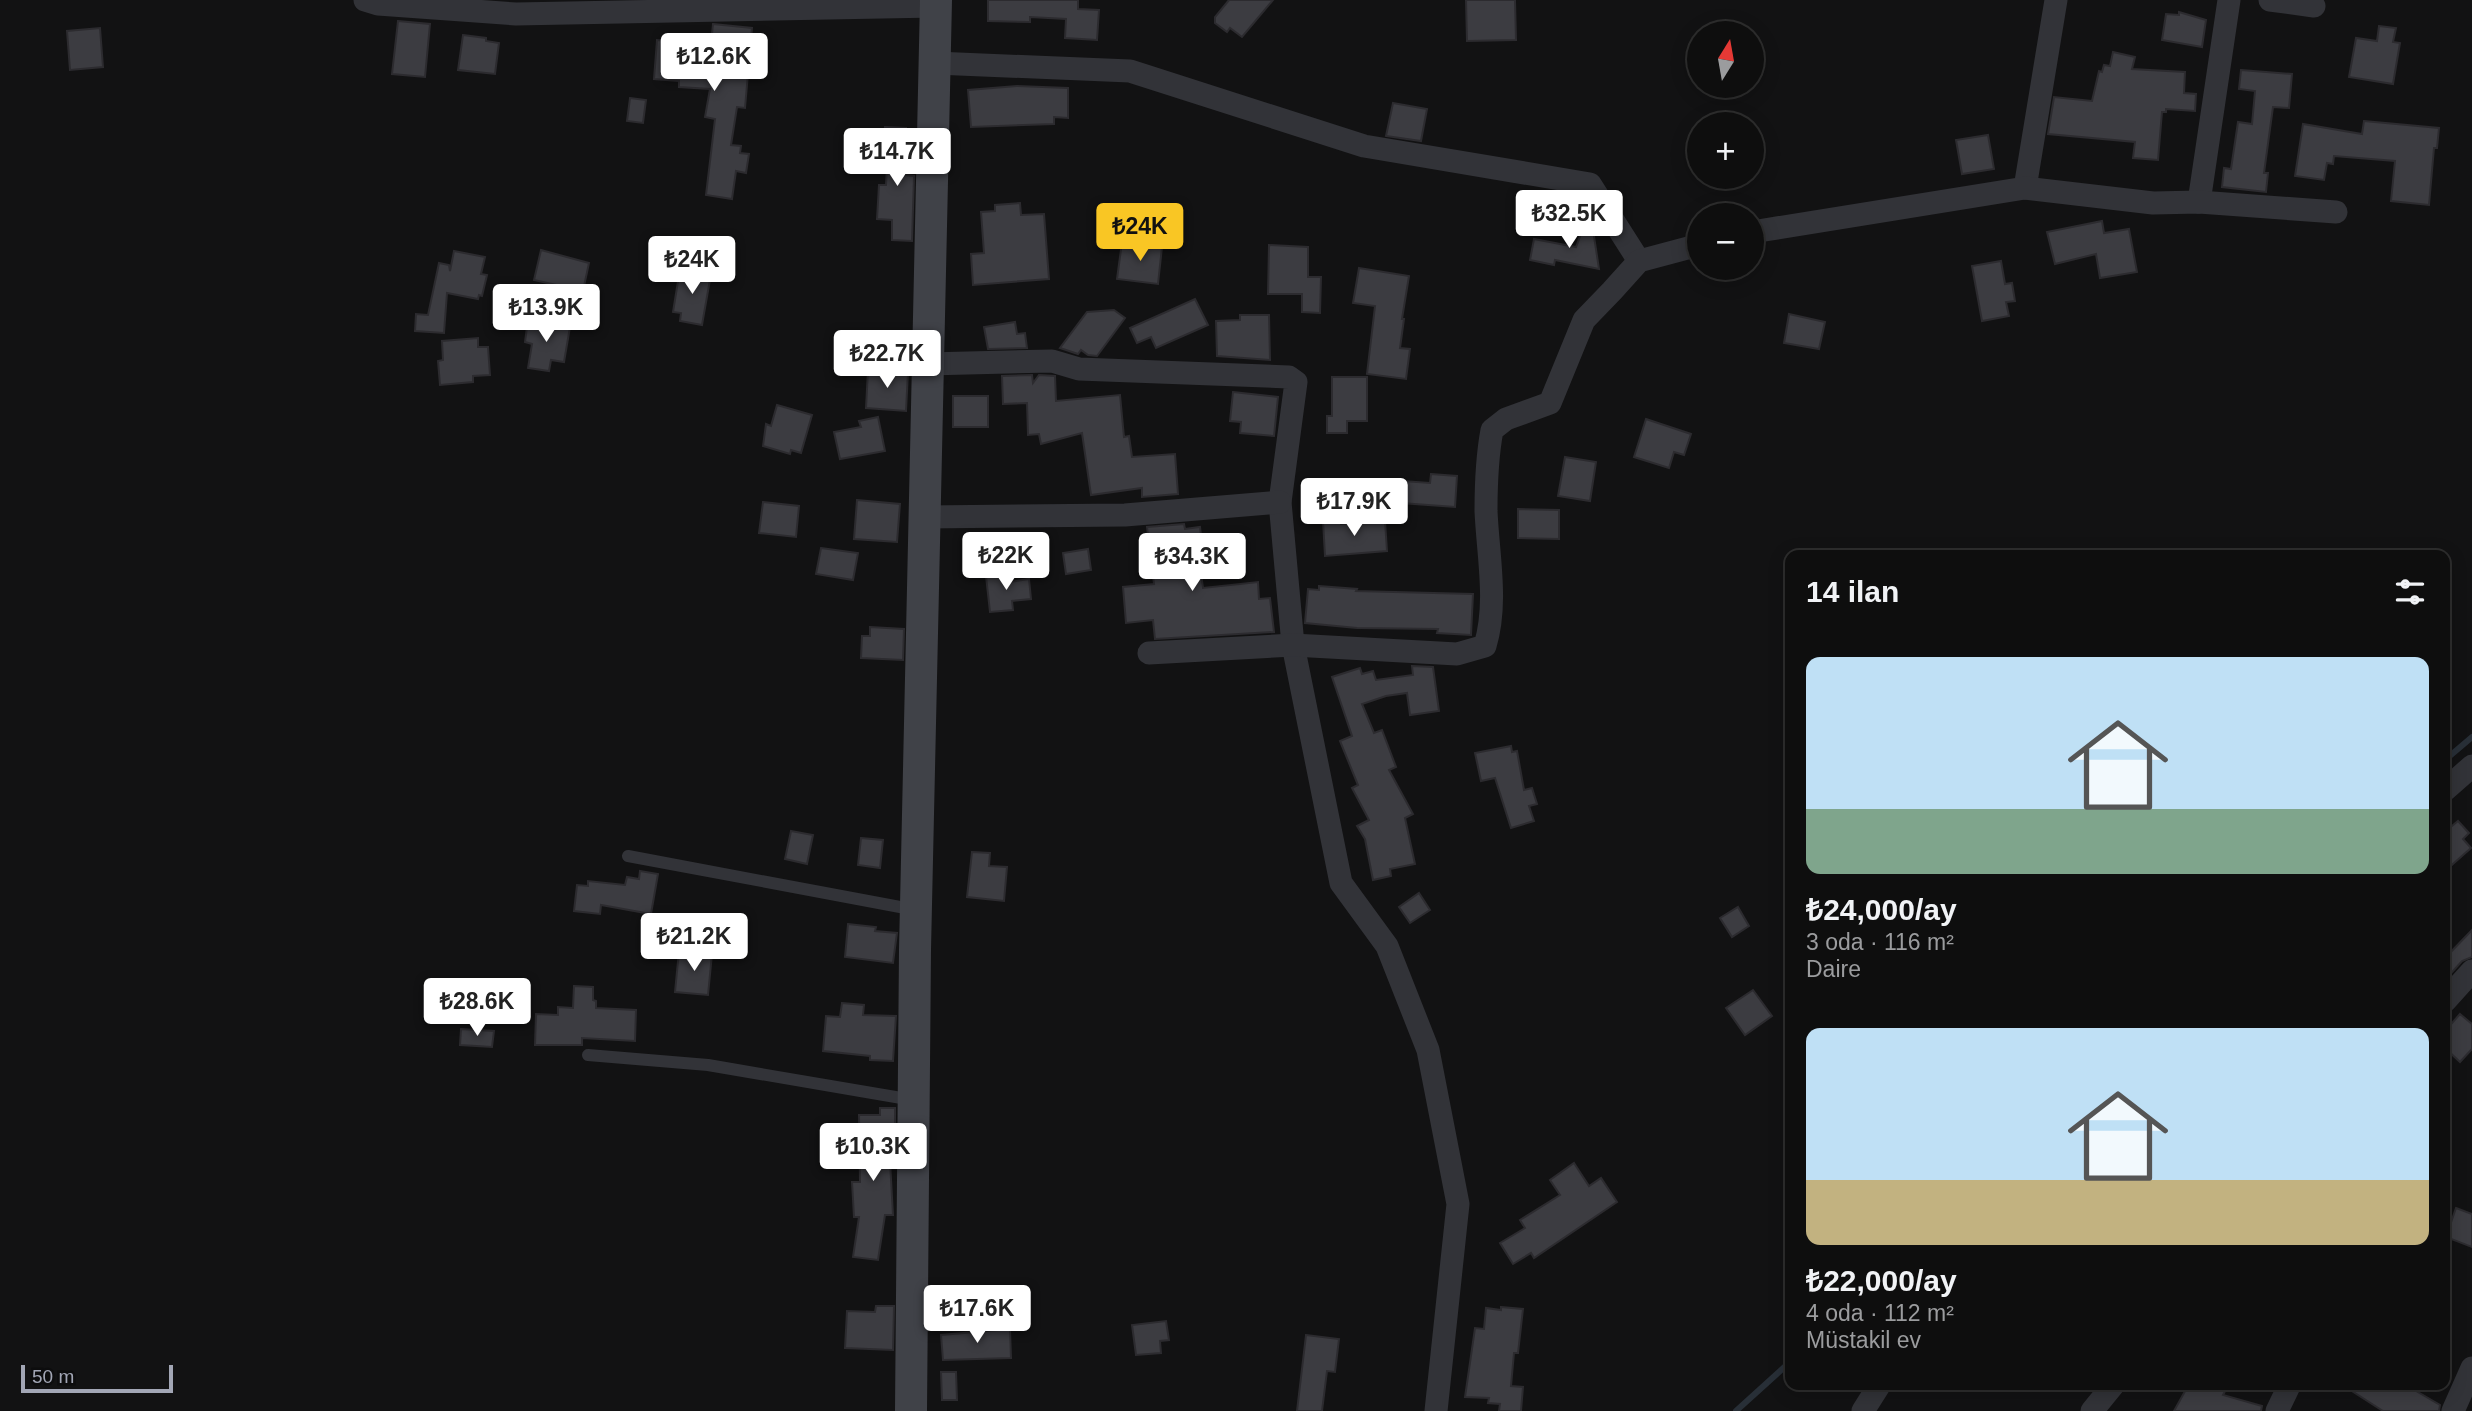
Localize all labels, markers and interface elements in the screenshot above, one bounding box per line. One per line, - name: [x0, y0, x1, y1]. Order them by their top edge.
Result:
- north arrow: [1687, 21, 1764, 98]
- map controls: [1687, 21, 1764, 280]
- pin: ₺12.6K: [657, 34, 771, 93]
- text: ₺12.6K: [677, 43, 751, 69]
- button: +: [1687, 112, 1764, 189]
- pin: ₺14.7K: [840, 128, 954, 188]
- text: ₺14.7K: [860, 138, 934, 164]
- pin: ₺32.5K: [1512, 190, 1626, 250]
- text: ₺32.5K: [1532, 200, 1606, 226]
- button: −: [1687, 203, 1764, 280]
- pin: ₺24K: [1099, 204, 1181, 263]
- text: ₺24K: [1112, 213, 1168, 239]
- pin: ₺24K: [651, 236, 733, 296]
- text: ₺24K: [664, 246, 720, 272]
- pin: ₺13.9K: [489, 284, 603, 344]
- text: ₺13.9K: [509, 294, 583, 320]
- pin: ₺22.7K: [830, 330, 944, 390]
- text: ₺22.7K: [850, 340, 924, 366]
- pin: ₺17.9K: [1297, 478, 1411, 538]
- text: ₺17.9K: [1317, 488, 1391, 514]
- pin: ₺22K: [965, 532, 1047, 592]
- pin: ₺34.3K: [1135, 534, 1249, 593]
- text: ₺22K: [978, 542, 1034, 568]
- text: ₺34.3K: [1155, 543, 1229, 569]
- icon: filters: [2391, 573, 2429, 611]
- text: 14 ilan: [1806, 575, 1899, 608]
- icon: home: [2055, 702, 2181, 828]
- text: ₺24,000/ay: [1806, 893, 1957, 926]
- pin: ₺21.2K: [637, 914, 751, 973]
- text: ₺21.2K: [657, 923, 731, 949]
- text: 3 oda · 116 m²: [1806, 929, 1954, 955]
- text: Daire: [1806, 956, 1861, 982]
- pin: ₺28.6K: [420, 978, 534, 1038]
- text: ₺28.6K: [440, 988, 514, 1014]
- icon: home: [2055, 1073, 2181, 1199]
- pin: ₺10.3K: [816, 1124, 930, 1183]
- text: ₺10.3K: [836, 1133, 910, 1159]
- text: ₺22,000/ay: [1806, 1264, 1957, 1297]
- pin: ₺17.6K: [920, 1286, 1034, 1345]
- text: ₺17.6K: [940, 1295, 1014, 1321]
- text: 4 oda · 112 m²: [1806, 1300, 1954, 1326]
- text: Müstakil ev: [1806, 1327, 1921, 1353]
- scale bar: [21, 1362, 173, 1394]
- text: 50 m: [32, 1366, 74, 1387]

